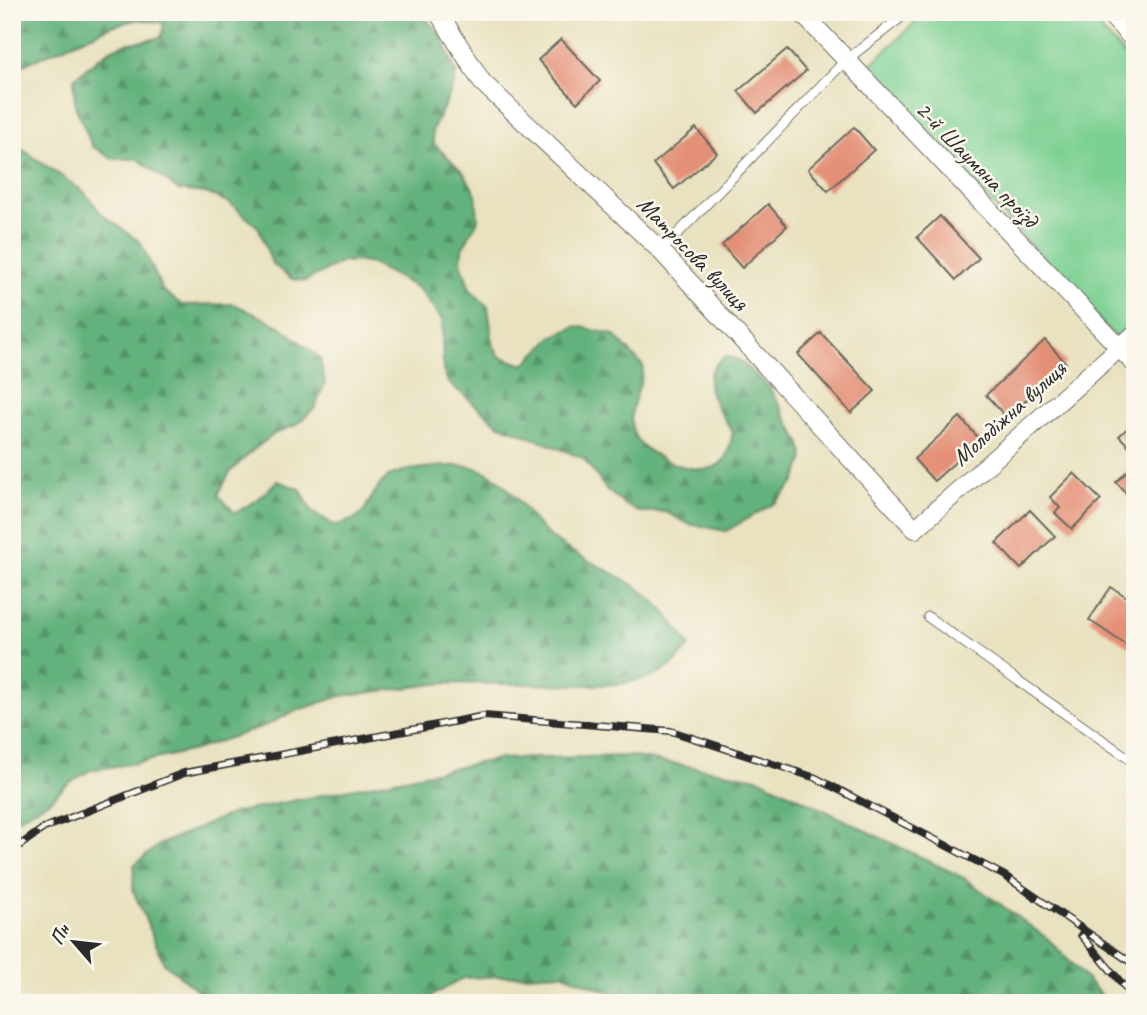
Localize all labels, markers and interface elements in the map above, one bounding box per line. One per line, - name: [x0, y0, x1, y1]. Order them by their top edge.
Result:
- street label: 2-й Шаумяна проїзд: [908, 94, 1047, 236]
- street label: Матросова вулиця: [631, 189, 756, 318]
- street label: Молодіжна вулиця: [946, 353, 1073, 472]
- north arrow: [38, 906, 108, 976]
- text: Пн: [45, 919, 76, 949]

